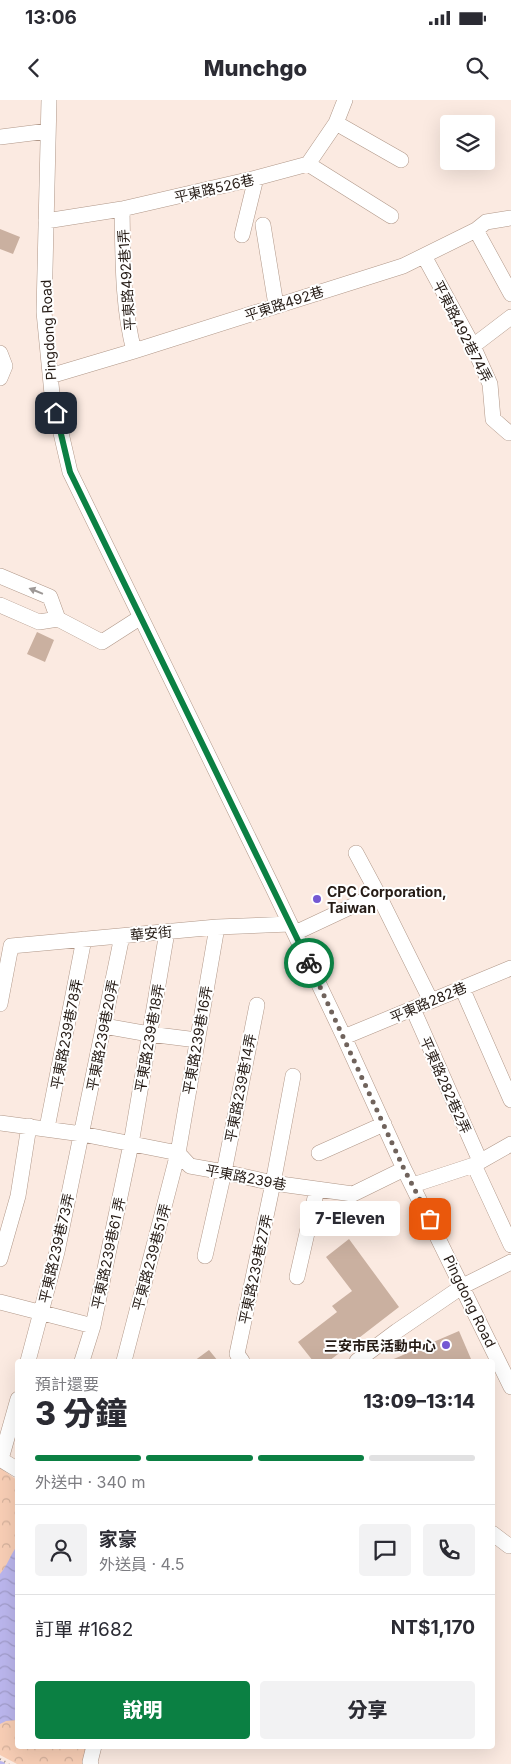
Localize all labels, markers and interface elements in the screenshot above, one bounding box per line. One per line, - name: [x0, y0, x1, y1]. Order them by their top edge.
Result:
- text: 13:06: [25, 6, 77, 29]
- icon: back: [20, 54, 48, 82]
- icon: search: [463, 54, 491, 82]
- text: Munchgo: [204, 55, 307, 81]
- map controls: [440, 115, 495, 170]
- button: layers: [440, 115, 495, 170]
- street label: 平東路526巷: [172, 171, 256, 205]
- street label: 平東路492巷1弄: [114, 229, 138, 331]
- street label: 平東路492巷74弄: [430, 277, 496, 385]
- street label: Pingdong Road: [37, 279, 59, 381]
- street label: 平東路492巷: [242, 282, 326, 324]
- pin: [35, 392, 77, 434]
- icon: home: [42, 399, 70, 427]
- one-way arrow: [28, 587, 43, 595]
- place label: CPC Corporation, Taiwan: [327, 883, 447, 916]
- marker: CPC Corporation, Taiwan: [311, 893, 323, 905]
- street label: 華安街: [129, 923, 173, 943]
- courier: [284, 938, 334, 988]
- icon: bike: [295, 949, 323, 977]
- street label: 平東路239巷78弄: [47, 977, 85, 1091]
- street label: 平東路239巷20弄: [83, 978, 121, 1092]
- street label: 平東路282巷: [387, 978, 469, 1026]
- street label: 平東路239巷18弄: [131, 982, 167, 1094]
- street label: 平東路239巷16弄: [179, 984, 215, 1096]
- street label: 平東路239巷14弄: [221, 1032, 259, 1144]
- street label: 平東路282巷2弄: [417, 1034, 475, 1136]
- street label: 平東路239巷: [204, 1161, 288, 1193]
- street label: 平東路239巷73弄: [35, 1191, 77, 1305]
- street label: 平東路239巷61 弄: [88, 1195, 128, 1311]
- pin: [409, 1198, 451, 1240]
- street label: 平東路239巷51弄: [129, 1202, 173, 1312]
- callout: 7-Eleven: [300, 1202, 400, 1236]
- icon: bag: [416, 1205, 444, 1233]
- text: 7-Eleven: [315, 1208, 385, 1228]
- street label: 平東路239巷27弄: [235, 1212, 275, 1326]
- street label: Pingdong Road: [440, 1252, 500, 1350]
- place label: 三安市民活動中心: [324, 1337, 436, 1354]
- marker: 三安市民活動中心: [440, 1339, 452, 1351]
- text: 預計還要: [35, 1374, 99, 1394]
- text: 13:09–13:14: [363, 1390, 475, 1413]
- text: 3 分鐘: [35, 1394, 127, 1433]
- text: 外送中 · 340 m: [35, 1472, 145, 1492]
- button: person: [35, 1524, 87, 1576]
- button: chat: [359, 1524, 411, 1576]
- button: phone: [423, 1524, 475, 1576]
- text: 家豪: [99, 1528, 137, 1551]
- text: 外送員 · 4.5: [99, 1554, 185, 1574]
- text: NT$1,170: [391, 1616, 475, 1639]
- text: 訂單 #1682: [35, 1618, 133, 1641]
- button: 說明: [35, 1681, 250, 1739]
- button: 分享: [260, 1681, 475, 1739]

